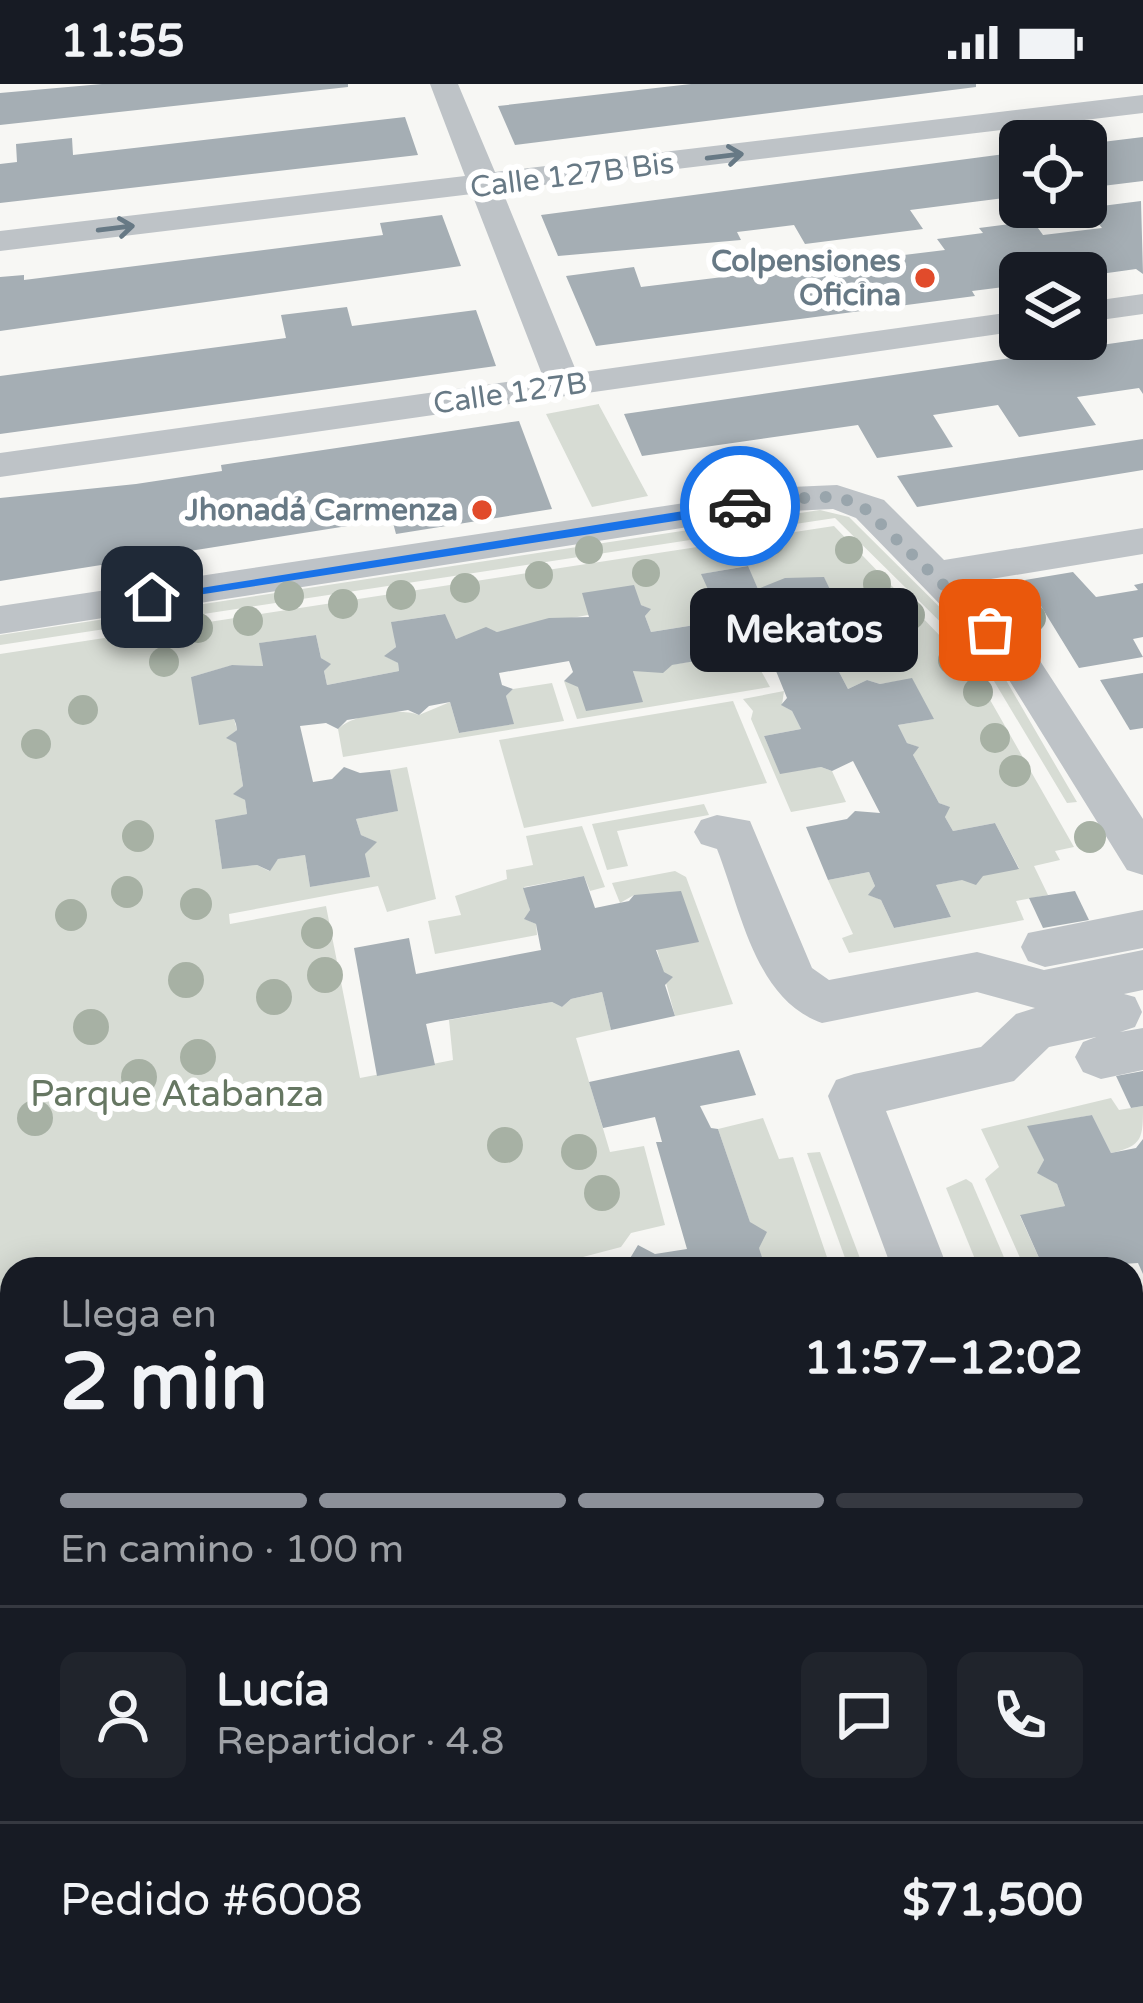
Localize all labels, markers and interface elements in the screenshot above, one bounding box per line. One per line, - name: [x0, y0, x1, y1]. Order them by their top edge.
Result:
- text: 11:55: [60, 15, 185, 69]
- map controls: [999, 120, 1107, 360]
- button: locate: [999, 120, 1107, 228]
- one-way arrow: [705, 144, 744, 166]
- street label: Calle 127B Bis: [468, 145, 676, 206]
- one-way arrow: [96, 216, 135, 239]
- place label: Colpensiones Oficina: [711, 243, 901, 314]
- button: layers: [999, 252, 1107, 360]
- marker: Colpensiones Oficina: [912, 265, 938, 291]
- street label: Calle 127B: [431, 364, 589, 423]
- courier: [680, 446, 800, 566]
- icon: car: [707, 473, 773, 539]
- place label: Jhonadá Carmenza: [184, 492, 458, 529]
- marker: Jhonadá Carmenza: [469, 497, 495, 523]
- pin: [101, 546, 203, 648]
- icon: home: [119, 564, 185, 630]
- pin: [939, 579, 1041, 681]
- callout: Mekatos: [690, 588, 918, 672]
- icon: bag: [957, 597, 1023, 663]
- text: Mekatos: [725, 606, 883, 653]
- park label: Parque Atabanza: [30, 1073, 324, 1116]
- text: Llega en: [60, 1291, 217, 1338]
- text: 11:57–12:02: [804, 1332, 1083, 1386]
- text: 2 min: [60, 1336, 268, 1430]
- text: En camino · 100 m: [60, 1526, 404, 1573]
- button: person: [60, 1652, 186, 1778]
- button: chat: [801, 1652, 927, 1778]
- button: phone: [957, 1652, 1083, 1778]
- text: Lucía: [216, 1664, 330, 1718]
- text: Repartidor · 4.8: [216, 1718, 505, 1765]
- text: Pedido #6008: [60, 1874, 363, 1928]
- text: $71,500: [902, 1874, 1083, 1928]

